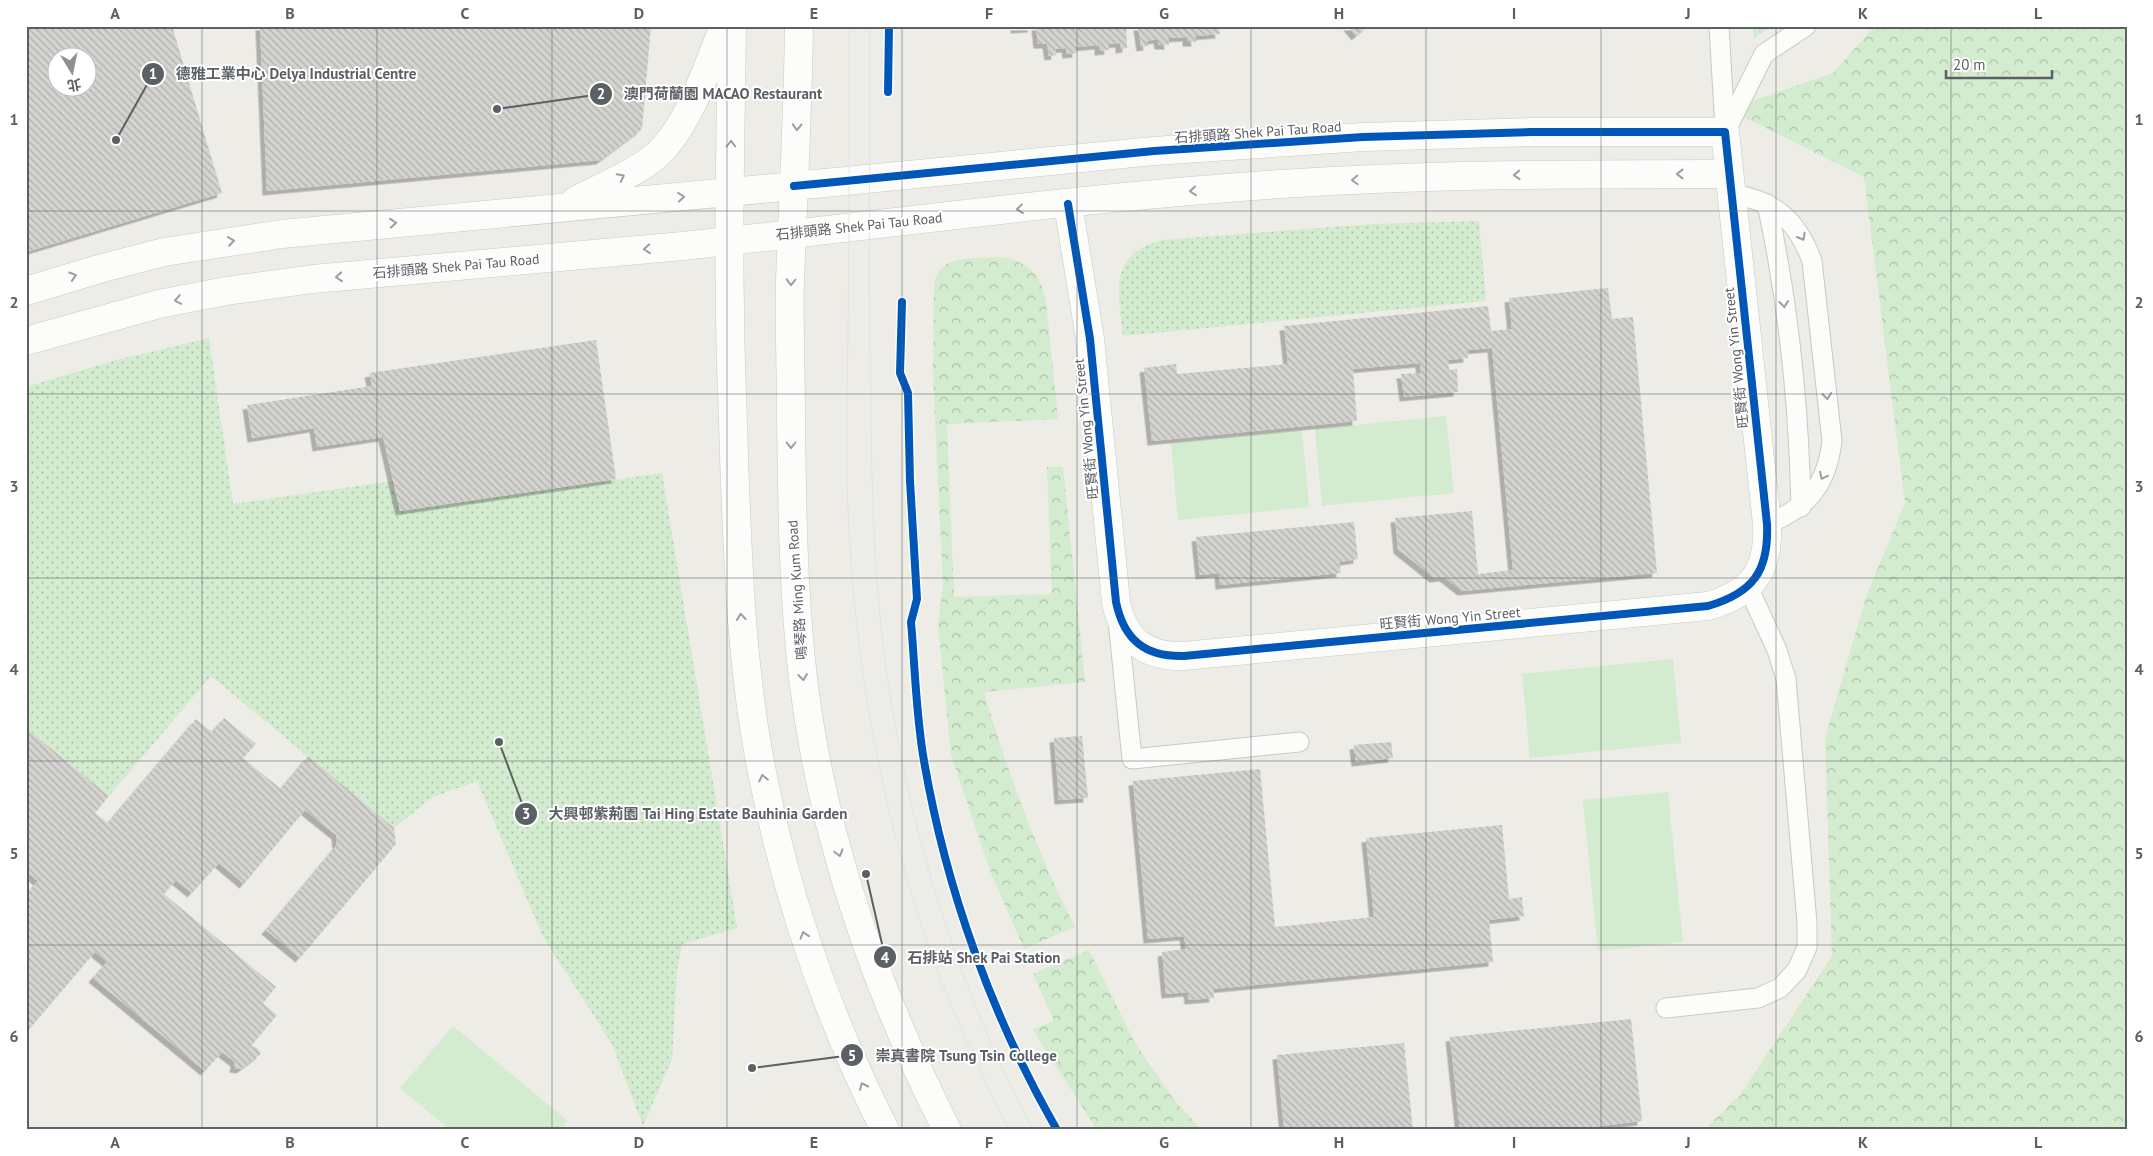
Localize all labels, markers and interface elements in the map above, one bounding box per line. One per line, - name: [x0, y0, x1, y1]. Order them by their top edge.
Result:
- text: A: [110, 3, 120, 23]
- text: B: [285, 3, 295, 23]
- text: C: [461, 3, 470, 23]
- text: D: [634, 3, 644, 23]
- text: E: [810, 3, 818, 23]
- text: F: [985, 3, 993, 23]
- text: G: [1159, 3, 1169, 23]
- text: H: [1334, 3, 1344, 23]
- text: I: [1512, 3, 1516, 23]
- text: J: [1684, 3, 1691, 23]
- text: K: [1858, 3, 1868, 23]
- text: L: [2034, 3, 2043, 23]
- north arrow: [48, 48, 98, 98]
- scale bar: [1946, 48, 2052, 80]
- text: 20 m: [1953, 55, 1986, 74]
- callout: 德雅工業中心 Delya Industrial Centre: [141, 59, 426, 89]
- text: 1: [149, 64, 157, 83]
- text: 德雅工業中心 Delya Industrial Centre: [176, 64, 417, 83]
- text: 北: [66, 75, 83, 95]
- callout: 澳門荷蘭園 MACAO Restaurant: [589, 79, 833, 109]
- text: 2: [597, 84, 605, 103]
- text: 澳門荷蘭園 MACAO Restaurant: [624, 84, 823, 103]
- text: 1: [9, 109, 19, 129]
- text: 1: [2134, 109, 2144, 129]
- street label: 石排頭路 Shek Pai Tau Road: [1174, 117, 1342, 147]
- one-way arrow: [791, 124, 802, 132]
- one-way arrow: [726, 139, 736, 147]
- one-way arrow: [1513, 169, 1521, 180]
- one-way arrow: [1676, 169, 1684, 179]
- one-way arrow: [616, 173, 625, 183]
- one-way arrow: [1351, 175, 1359, 186]
- one-way arrow: [1189, 185, 1197, 196]
- one-way arrow: [677, 192, 685, 203]
- one-way arrow: [1015, 203, 1023, 214]
- street label: 石排頭路 Shek Pai Tau Road: [775, 208, 943, 244]
- one-way arrow: [389, 218, 397, 229]
- one-way arrow: [1795, 232, 1805, 241]
- one-way arrow: [228, 236, 236, 247]
- one-way arrow: [643, 243, 651, 254]
- street label: 石排頭路 Shek Pai Tau Road: [372, 250, 540, 282]
- one-way arrow: [335, 271, 343, 282]
- one-way arrow: [68, 272, 77, 282]
- one-way arrow: [785, 279, 796, 287]
- street label: 旺賢街 Wong Yin Street: [1720, 286, 1752, 429]
- text: 2: [9, 292, 19, 312]
- text: 2: [2134, 292, 2144, 312]
- one-way arrow: [174, 294, 182, 305]
- one-way arrow: [1778, 300, 1789, 308]
- street label: 旺賢街 Wong Yin Street: [1070, 357, 1102, 500]
- one-way arrow: [1821, 393, 1832, 401]
- one-way arrow: [786, 442, 796, 449]
- one-way arrow: [1819, 471, 1829, 480]
- text: 3: [9, 476, 19, 496]
- text: 3: [2134, 476, 2144, 496]
- street label: 鳴琴路 Ming Kum Road: [783, 520, 811, 660]
- street label: 旺賢街 Wong Yin Street: [1379, 603, 1521, 633]
- one-way arrow: [736, 612, 747, 620]
- text: 4: [9, 659, 19, 679]
- text: 4: [2134, 659, 2144, 679]
- one-way arrow: [797, 673, 808, 681]
- one-way arrow: [758, 773, 769, 782]
- callout: 大興邨紫荊園 Tai Hing Estate Bauhinia Garden: [514, 799, 858, 829]
- text: 3: [522, 804, 530, 823]
- text: 大興邨紫荊園 Tai Hing Estate Bauhinia Garden: [549, 804, 847, 823]
- text: 5: [9, 843, 19, 863]
- text: 5: [2134, 843, 2144, 863]
- one-way arrow: [833, 849, 843, 857]
- one-way arrow: [800, 931, 810, 939]
- callout: 石排站 Shek Pai Station: [873, 942, 1071, 972]
- text: 4: [881, 948, 890, 967]
- text: 石排站 Shek Pai Station: [908, 948, 1060, 967]
- text: 6: [9, 1026, 19, 1046]
- text: 6: [2134, 1026, 2144, 1046]
- callout: 崇真書院 Tsung Tsin College: [840, 1040, 1067, 1070]
- text: 5: [848, 1046, 856, 1065]
- text: 崇真書院 Tsung Tsin College: [875, 1046, 1057, 1065]
- one-way arrow: [859, 1082, 870, 1091]
- text: A: [110, 1132, 120, 1152]
- text: B: [285, 1132, 295, 1152]
- text: C: [461, 1132, 470, 1152]
- text: D: [634, 1132, 644, 1152]
- text: E: [810, 1132, 818, 1152]
- text: F: [985, 1132, 993, 1152]
- text: G: [1159, 1132, 1169, 1152]
- text: H: [1334, 1132, 1344, 1152]
- text: I: [1512, 1132, 1516, 1152]
- text: J: [1684, 1132, 1691, 1152]
- text: K: [1858, 1132, 1868, 1152]
- text: L: [2034, 1132, 2043, 1152]

